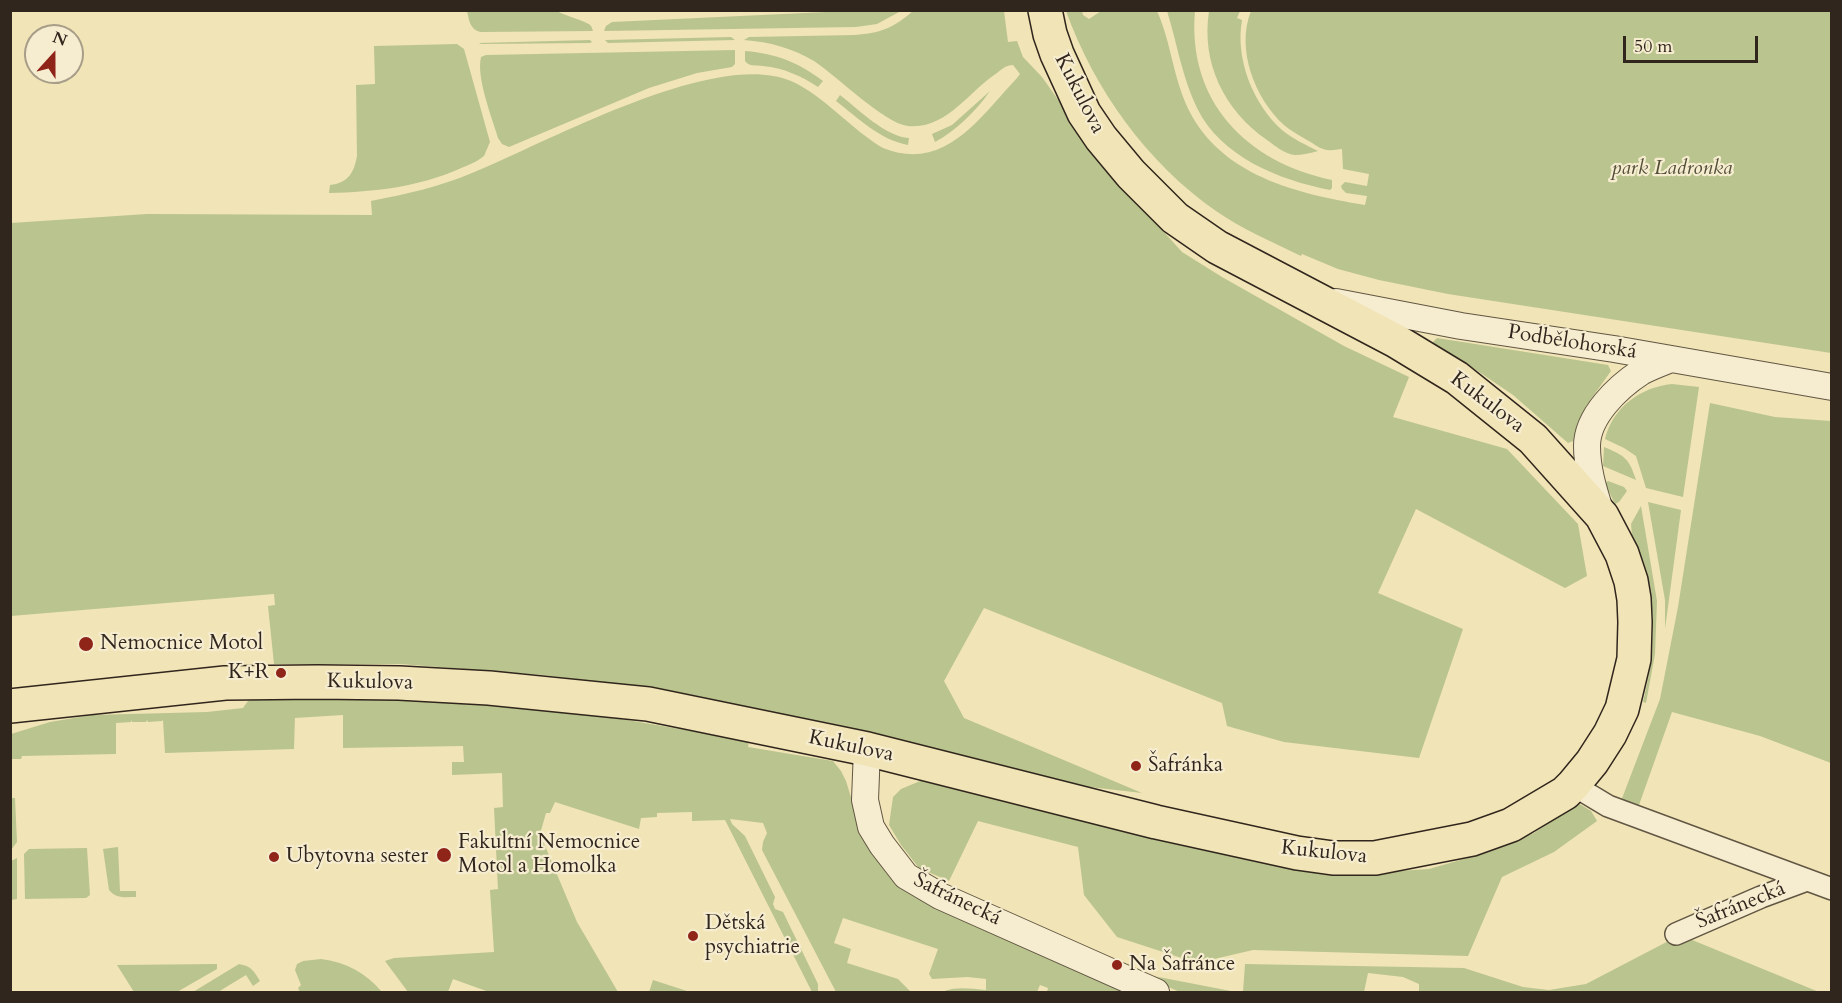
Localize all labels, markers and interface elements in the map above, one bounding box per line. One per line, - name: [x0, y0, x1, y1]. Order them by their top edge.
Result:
- north arrow: [24, 24, 84, 84]
- scale bar: [1626, 24, 1761, 62]
- text: N: [49, 26, 70, 52]
- text: 50 m: [1634, 34, 1673, 59]
- street label: Kukulova: [1048, 50, 1110, 138]
- park label: park Ladronka: [1612, 156, 1732, 182]
- street label: Podbělohorská: [1506, 320, 1638, 366]
- street label: Kukulova: [1445, 367, 1529, 439]
- place label: Nemocnice Motol: [100, 631, 263, 657]
- marker: Nemocnice Motol: [77, 635, 95, 653]
- place label: K+R: [228, 660, 269, 686]
- marker: K+R: [274, 666, 288, 680]
- street label: Kukulova: [327, 670, 413, 696]
- street label: Kukulova: [806, 726, 896, 768]
- place label: Šafránka: [1148, 753, 1223, 779]
- marker: Šafránka: [1129, 759, 1143, 773]
- place label: Fakultní Nemocnice Motol a Homolka: [458, 830, 640, 880]
- street label: Kukulova: [1280, 836, 1368, 870]
- place label: Ubytovna sester: [286, 844, 428, 870]
- marker: Fakultní Nemocnice Motol a Homolka: [435, 846, 453, 864]
- marker: Ubytovna sester: [267, 850, 281, 864]
- street label: Šafránecká: [909, 868, 1005, 932]
- street label: Šafránecká: [1693, 877, 1789, 935]
- place label: Dětská psychiatrie: [705, 911, 800, 961]
- marker: Dětská psychiatrie: [686, 929, 700, 943]
- place label: Na Šafránce: [1129, 952, 1235, 978]
- marker: Na Šafránce: [1110, 958, 1124, 972]

